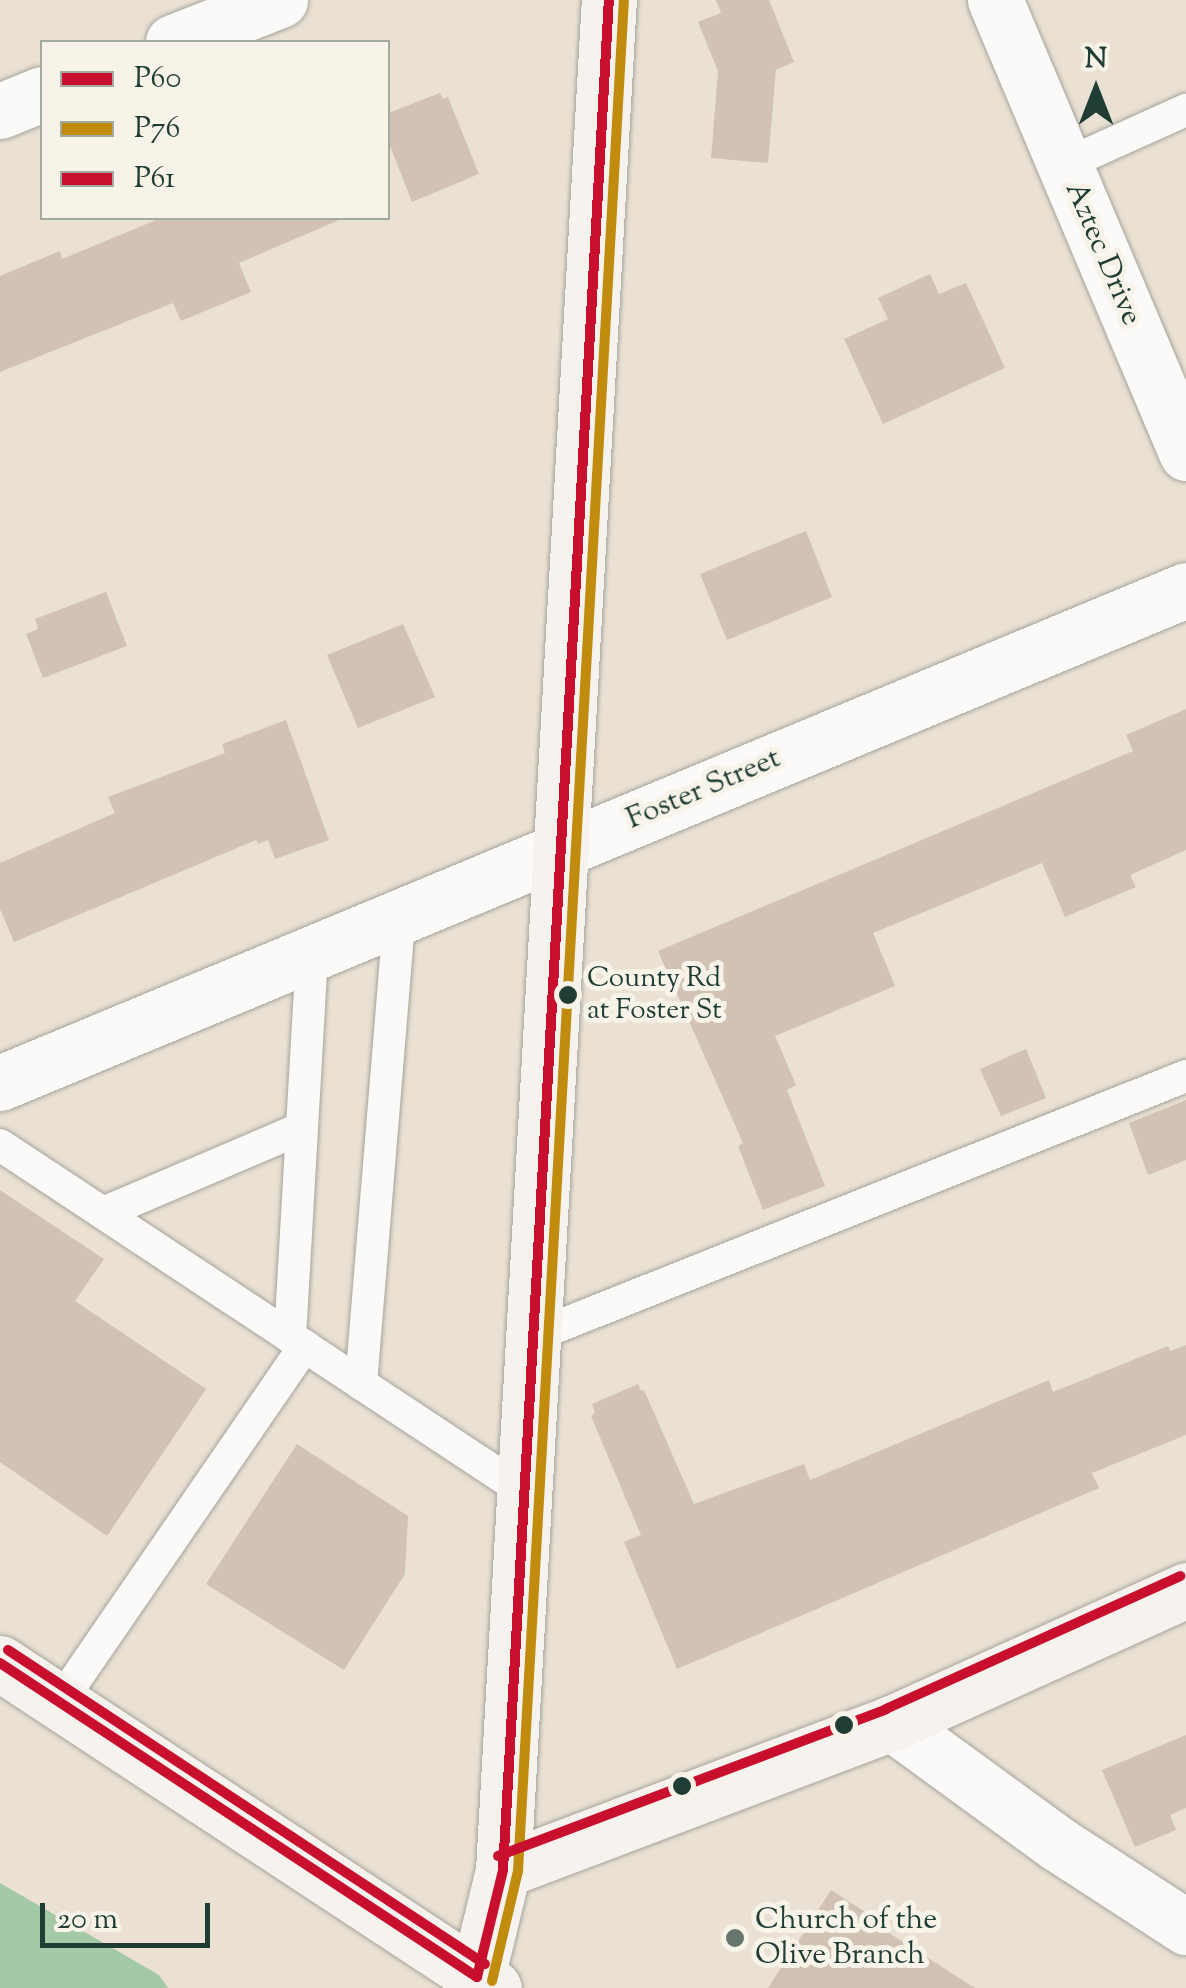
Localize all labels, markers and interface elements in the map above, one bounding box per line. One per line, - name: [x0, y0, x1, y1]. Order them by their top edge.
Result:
- legend: [40, 40, 390, 220]
- north arrow: [1046, 40, 1146, 140]
- text: N: [1085, 40, 1107, 80]
- text: P60: [134, 58, 181, 101]
- text: P76: [134, 108, 180, 151]
- text: P61: [134, 158, 175, 201]
- street label: Aztec Drive: [1056, 177, 1148, 331]
- street label: Foster Street: [622, 741, 786, 839]
- place label: County Rd at Foster St: [587, 962, 722, 1028]
- marker: County Rd at Foster St: [558, 985, 578, 1005]
- unlabelled marker: [834, 1715, 854, 1735]
- unlabelled marker: [672, 1776, 692, 1796]
- scale bar: [45, 1883, 215, 1945]
- text: 20 m: [57, 1899, 118, 1942]
- place label: Church of the Olive Branch: [755, 1903, 937, 1974]
- marker: Church of the Olive Branch: [724, 1927, 746, 1949]

